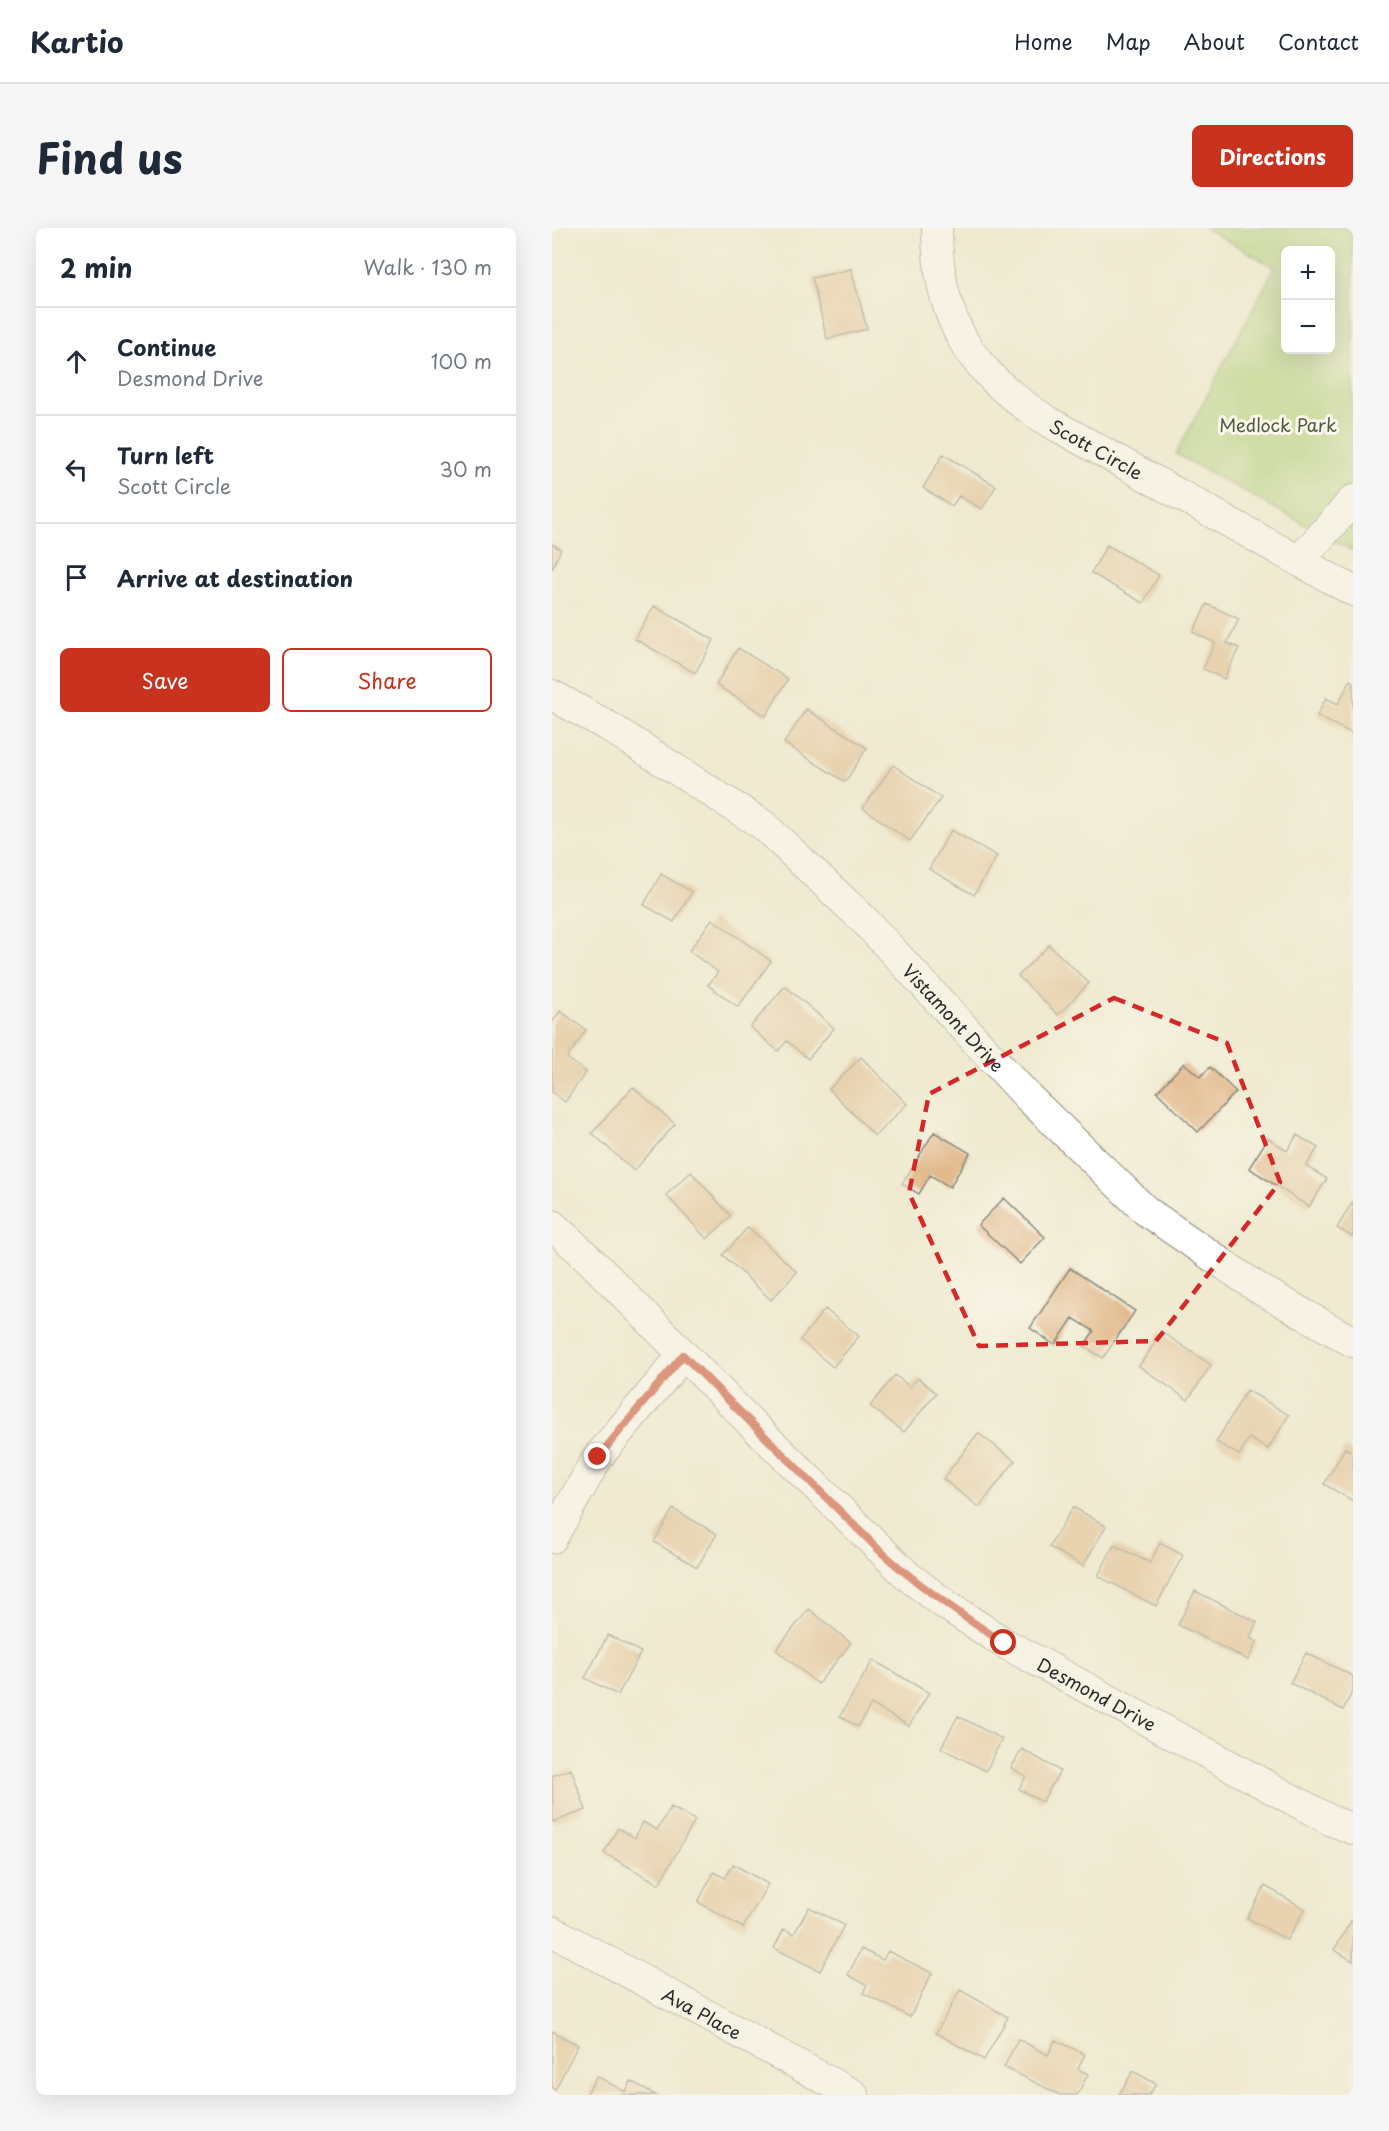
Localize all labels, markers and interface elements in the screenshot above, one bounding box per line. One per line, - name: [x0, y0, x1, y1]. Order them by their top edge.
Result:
- text: Kartio: [30, 20, 124, 63]
- text: Home: [1014, 25, 1073, 57]
- text: Map: [1106, 25, 1151, 57]
- text: About: [1184, 25, 1245, 57]
- text: Contact: [1278, 25, 1359, 57]
- text: Find us: [36, 125, 183, 188]
- button: Directions: [1192, 125, 1353, 187]
- map controls: [1281, 246, 1335, 354]
- button: +: [1281, 246, 1335, 300]
- text: 2 min: [60, 248, 133, 287]
- text: Walk · 130 m: [364, 252, 492, 282]
- button: −: [1281, 300, 1335, 354]
- text: Continue: [117, 330, 216, 363]
- icon: ahead: [60, 345, 93, 378]
- text: 100 m: [431, 346, 492, 376]
- text: Desmond Drive: [117, 363, 263, 393]
- park label: Medlock Park: [1219, 411, 1337, 438]
- street label: Scott Circle: [1045, 412, 1148, 485]
- text: Turn left: [117, 438, 214, 471]
- icon: left: [60, 453, 93, 486]
- text: 30 m: [439, 454, 492, 484]
- text: Scott Circle: [117, 471, 231, 501]
- icon: arrive: [60, 561, 93, 594]
- text: Arrive at destination: [117, 561, 353, 594]
- button: Save: [60, 648, 270, 712]
- button: Share: [282, 648, 492, 712]
- street label: Vistamont Drive: [897, 957, 1011, 1077]
- route end: [584, 1443, 610, 1469]
- route start: [990, 1629, 1016, 1655]
- street label: Desmond Drive: [1033, 1650, 1161, 1737]
- street label: Ava Place: [658, 1980, 747, 2045]

